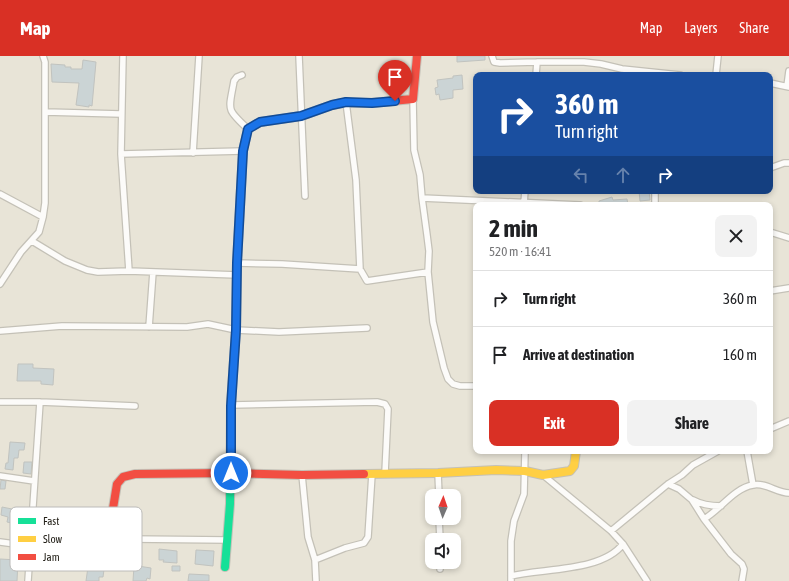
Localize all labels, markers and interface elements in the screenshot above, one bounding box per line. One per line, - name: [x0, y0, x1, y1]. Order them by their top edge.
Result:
- text: Map: [20, 17, 51, 39]
- text: Map: [640, 20, 662, 36]
- text: Layers: [684, 20, 717, 36]
- text: Share: [739, 20, 769, 36]
- pin: [378, 60, 412, 101]
- icon: arrive: [384, 66, 406, 88]
- icon: right: [489, 88, 541, 140]
- text: 360 m: [555, 88, 618, 120]
- text: Turn right: [555, 121, 618, 142]
- icon: left: [570, 164, 592, 186]
- icon: ahead: [612, 164, 634, 186]
- icon: right: [654, 164, 676, 186]
- text: 2 min: [489, 215, 538, 242]
- button: close: [715, 215, 757, 257]
- text: 520 m · 16:41: [489, 244, 552, 259]
- icon: right: [489, 288, 511, 310]
- text: Turn right: [523, 290, 576, 307]
- text: 360 m: [723, 290, 757, 307]
- icon: arrive: [489, 344, 511, 366]
- text: Arrive at destination: [523, 346, 634, 363]
- text: 160 m: [723, 346, 757, 363]
- button: Exit: [489, 400, 619, 446]
- button: Share: [627, 400, 757, 446]
- position arrow: [210, 452, 252, 494]
- north arrow: [425, 489, 461, 525]
- map controls: [425, 489, 461, 569]
- legend: [10, 507, 142, 571]
- text: Fast: [43, 515, 59, 527]
- text: Slow: [43, 533, 62, 545]
- button: sound: [425, 533, 461, 569]
- text: Jam: [43, 551, 60, 563]

